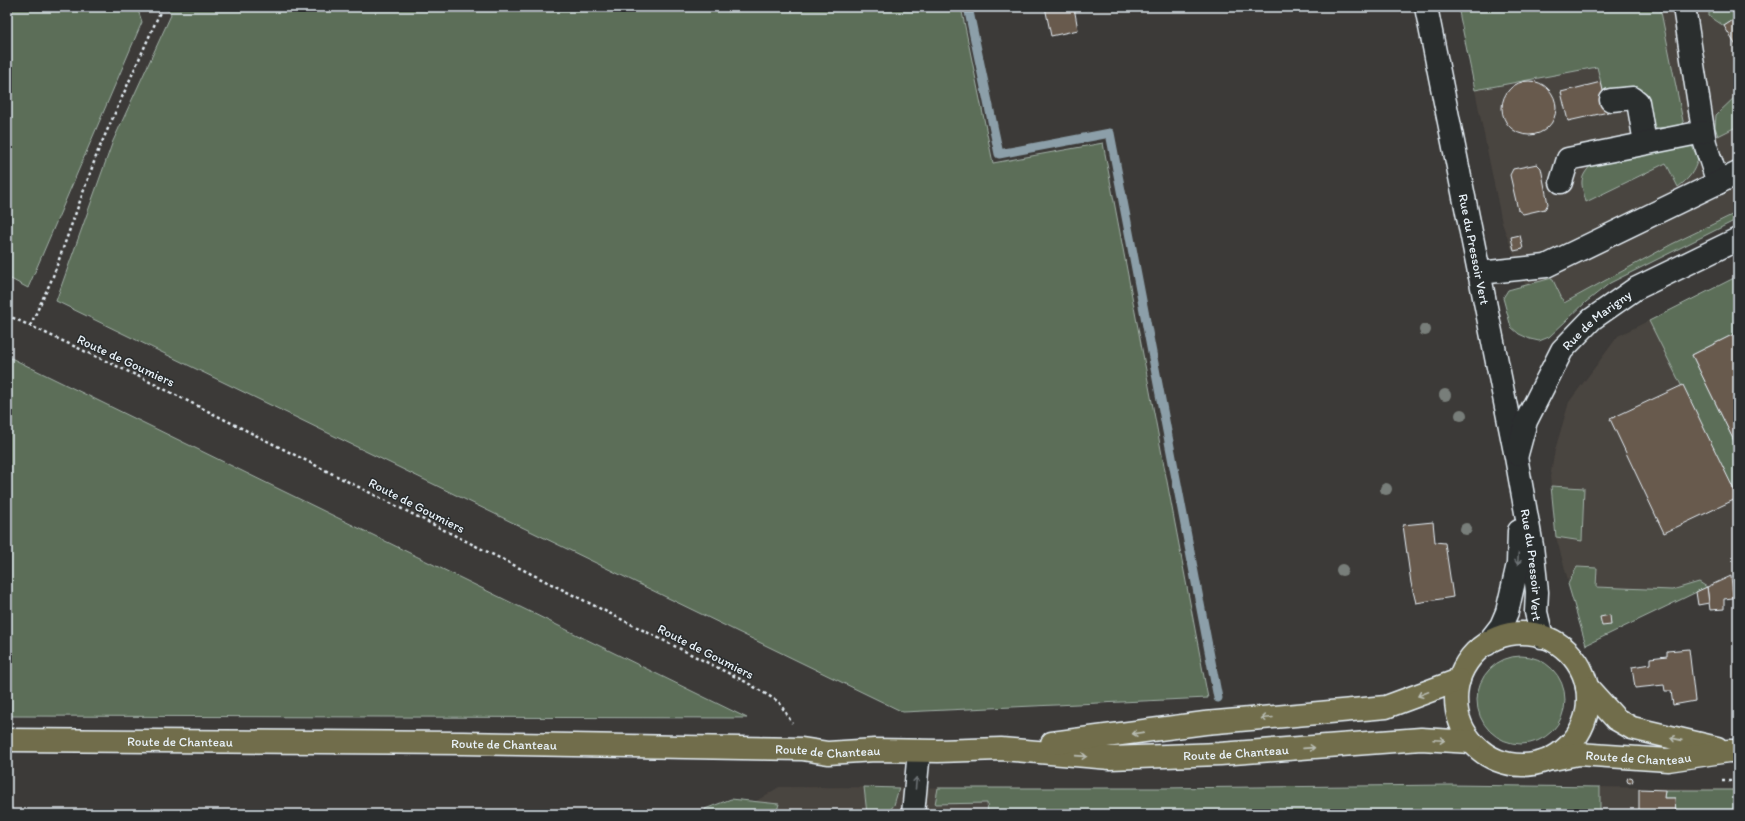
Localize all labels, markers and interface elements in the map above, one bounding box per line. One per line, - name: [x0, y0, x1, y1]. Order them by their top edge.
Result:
- street label: Rue du Pressoir Vert: [1456, 192, 1492, 306]
- street label: Rue de Marigny: [1559, 287, 1634, 353]
- street label: Route de Goumiers: [75, 331, 177, 390]
- street label: Route de Goumiers: [366, 475, 468, 536]
- street label: Rue du Pressoir Vert: [1517, 508, 1545, 623]
- one-way arrow: [1514, 552, 1522, 565]
- street label: Route de Goumiers: [655, 621, 757, 682]
- one-way arrow: [1417, 691, 1429, 699]
- one-way arrow: [1261, 714, 1274, 721]
- one-way arrow: [1132, 729, 1145, 737]
- street label: Route de Chanteau: [127, 734, 233, 749]
- one-way arrow: [1670, 734, 1683, 742]
- street label: Route de Chanteau: [451, 736, 557, 753]
- one-way arrow: [1432, 737, 1445, 744]
- street label: Route de Chanteau: [775, 742, 881, 761]
- street label: Route de Chanteau: [1183, 742, 1289, 763]
- one-way arrow: [1302, 744, 1315, 751]
- street label: Route de Chanteau: [1585, 748, 1692, 768]
- one-way arrow: [1074, 752, 1087, 759]
- one-way arrow: [912, 776, 920, 789]

